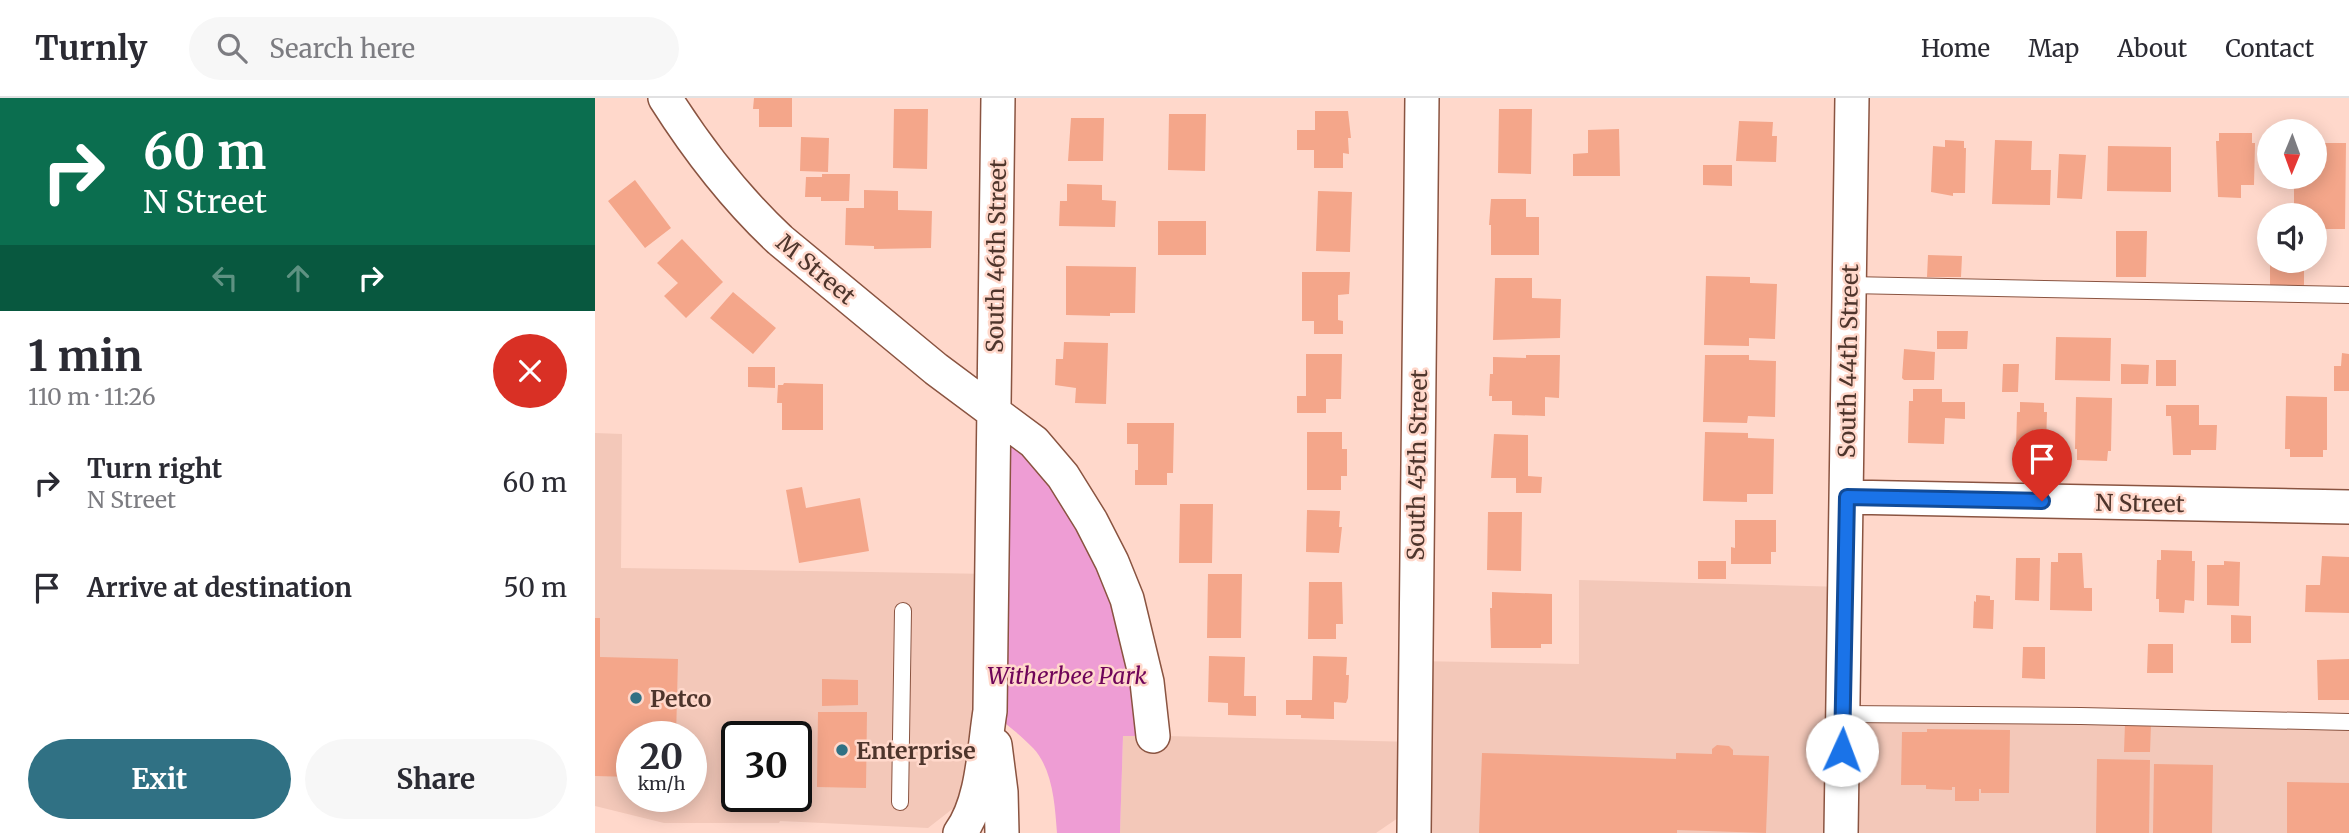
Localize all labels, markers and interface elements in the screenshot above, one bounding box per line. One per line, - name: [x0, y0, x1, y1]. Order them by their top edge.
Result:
- search box: [189, 17, 679, 80]
- text: Turnly: [35, 28, 147, 69]
- icon: search: [213, 29, 251, 67]
- text: Search here: [269, 32, 415, 65]
- text: Home: [1921, 33, 1990, 64]
- text: Map: [2028, 33, 2079, 64]
- text: About: [2117, 33, 2187, 64]
- text: Contact: [2225, 33, 2314, 64]
- north arrow: [2257, 119, 2327, 189]
- map controls: [2257, 119, 2327, 273]
- text: 60 m: [143, 121, 266, 182]
- icon: right: [28, 126, 119, 217]
- street label: South 46th Street: [980, 159, 1012, 353]
- text: N Street: [143, 182, 267, 222]
- button: sound: [2257, 203, 2327, 273]
- street label: M Street: [771, 228, 861, 310]
- icon: left: [206, 259, 244, 297]
- icon: ahead: [279, 259, 317, 297]
- icon: right: [352, 259, 390, 297]
- street label: South 44th Street: [1832, 264, 1864, 458]
- text: 1 min: [28, 330, 142, 382]
- button: close: [493, 334, 567, 408]
- street label: South 45th Street: [1401, 369, 1433, 561]
- text: 110 m · 11:26: [28, 382, 156, 411]
- pin: [2012, 429, 2072, 501]
- icon: arrive: [2023, 440, 2061, 478]
- text: Turn right: [87, 452, 222, 485]
- icon: right: [28, 464, 66, 502]
- text: 60 m: [503, 466, 567, 499]
- text: N Street: [87, 485, 176, 514]
- street label: N Street: [2095, 488, 2185, 518]
- icon: arrive: [28, 569, 66, 607]
- text: Arrive at destination: [87, 571, 352, 604]
- text: 50 m: [503, 571, 567, 604]
- park label: Witherbee Park: [987, 661, 1147, 690]
- place label: Petco: [650, 684, 712, 713]
- marker: Petco: [628, 690, 644, 706]
- position arrow: [1805, 713, 1879, 787]
- speed limit sign: 30: [721, 721, 812, 812]
- text: 20: [640, 735, 683, 779]
- place label: Enterprise: [856, 736, 976, 765]
- button: Exit: [28, 739, 291, 819]
- button: Share: [305, 739, 567, 819]
- marker: Enterprise: [834, 742, 850, 758]
- text: km/h: [638, 772, 685, 795]

